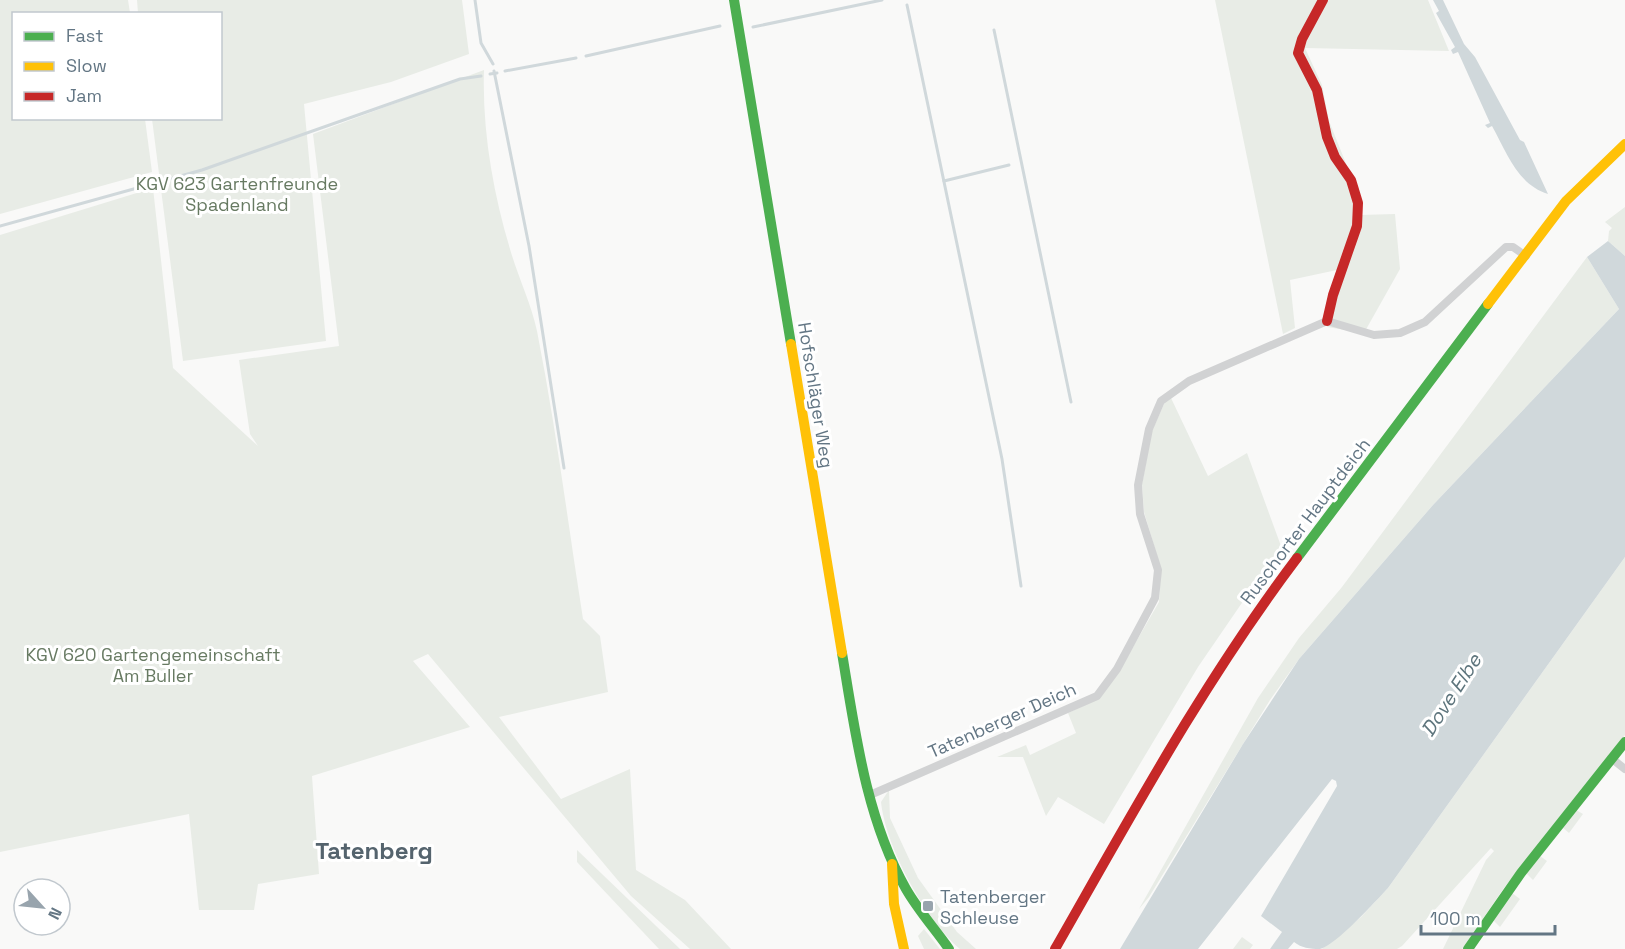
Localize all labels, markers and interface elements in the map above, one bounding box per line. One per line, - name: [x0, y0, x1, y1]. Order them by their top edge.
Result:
- legend: [12, 12, 222, 120]
- text: Fast: [66, 24, 103, 47]
- text: Slow: [66, 54, 107, 77]
- text: Jam: [66, 84, 102, 107]
- park label: KGV 623 Gartenfreunde Spadenland: [136, 172, 338, 216]
- street label: Hofschläger Weg: [793, 320, 839, 470]
- street label: Ruschorter Hauptdeich: [1235, 433, 1375, 609]
- park label: KGV 620 Gartengemeinschaft Am Buller: [26, 643, 280, 687]
- water label: Dove Elbe: [1415, 648, 1488, 741]
- street label: Tatenberger Deich: [924, 677, 1080, 763]
- district label: Tatenberg: [315, 835, 433, 866]
- north arrow: [12, 877, 72, 937]
- place label: Tatenberger Schleuse: [940, 885, 1046, 929]
- scale bar: [1421, 898, 1554, 936]
- marker: Tatenberger Schleuse: [921, 899, 935, 913]
- text: N: [43, 904, 67, 923]
- text: 100 m: [1430, 907, 1481, 930]

